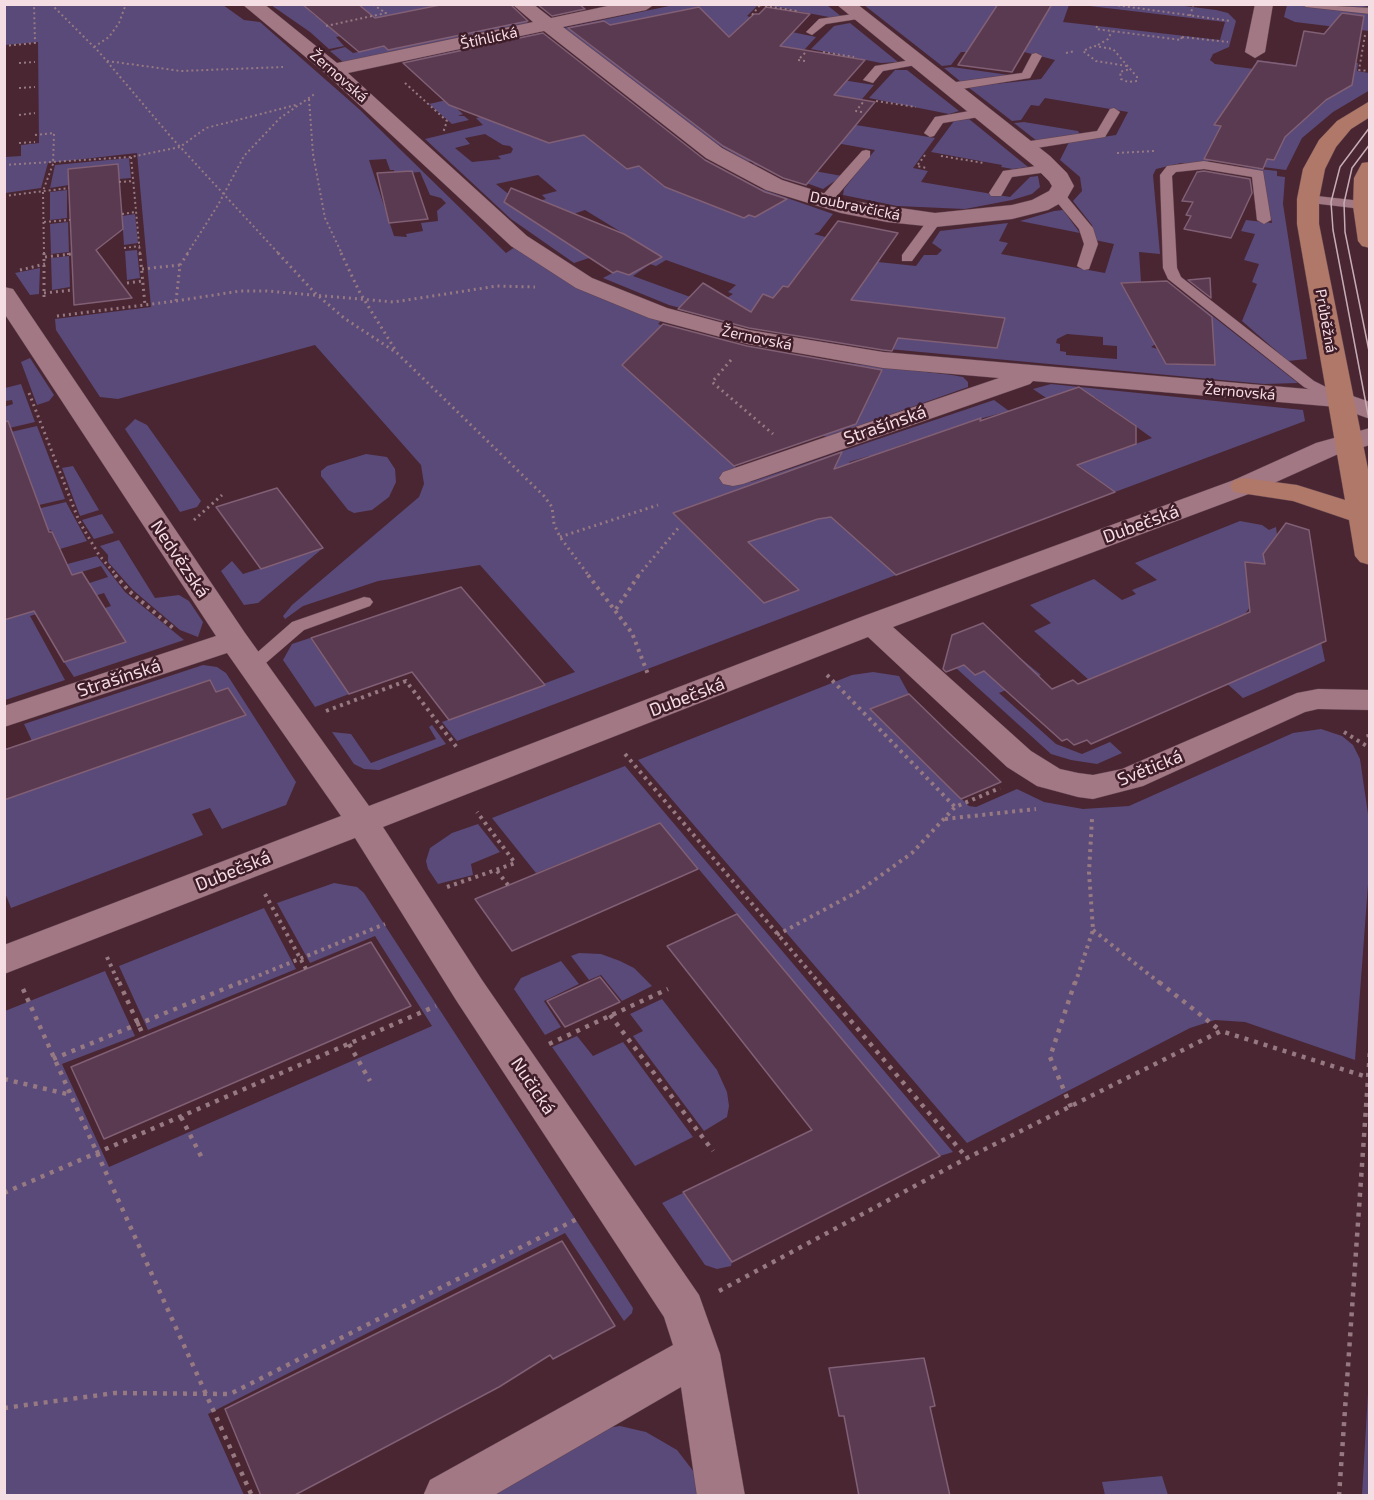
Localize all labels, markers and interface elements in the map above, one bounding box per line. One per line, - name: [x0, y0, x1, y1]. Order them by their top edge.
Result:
- street label: Štíhlická: [459, 23, 519, 53]
- street label: Žernovská: [306, 46, 372, 106]
- street label: Doubravčická: [808, 188, 902, 224]
- street label: Průběžná: [1312, 288, 1340, 354]
- street label: Žernovská: [720, 322, 794, 354]
- street label: Žernovská: [1204, 380, 1276, 404]
- street label: Strašínská: [841, 401, 929, 449]
- street label: Dubečská: [1100, 500, 1182, 548]
- street label: Nedvězská: [146, 516, 214, 602]
- street label: Strašínská: [75, 654, 163, 702]
- street label: Dubečská: [646, 673, 728, 721]
- street label: Světická: [1114, 745, 1186, 791]
- street label: Dubečská: [192, 846, 274, 896]
- street label: Nučická: [506, 1053, 560, 1119]

